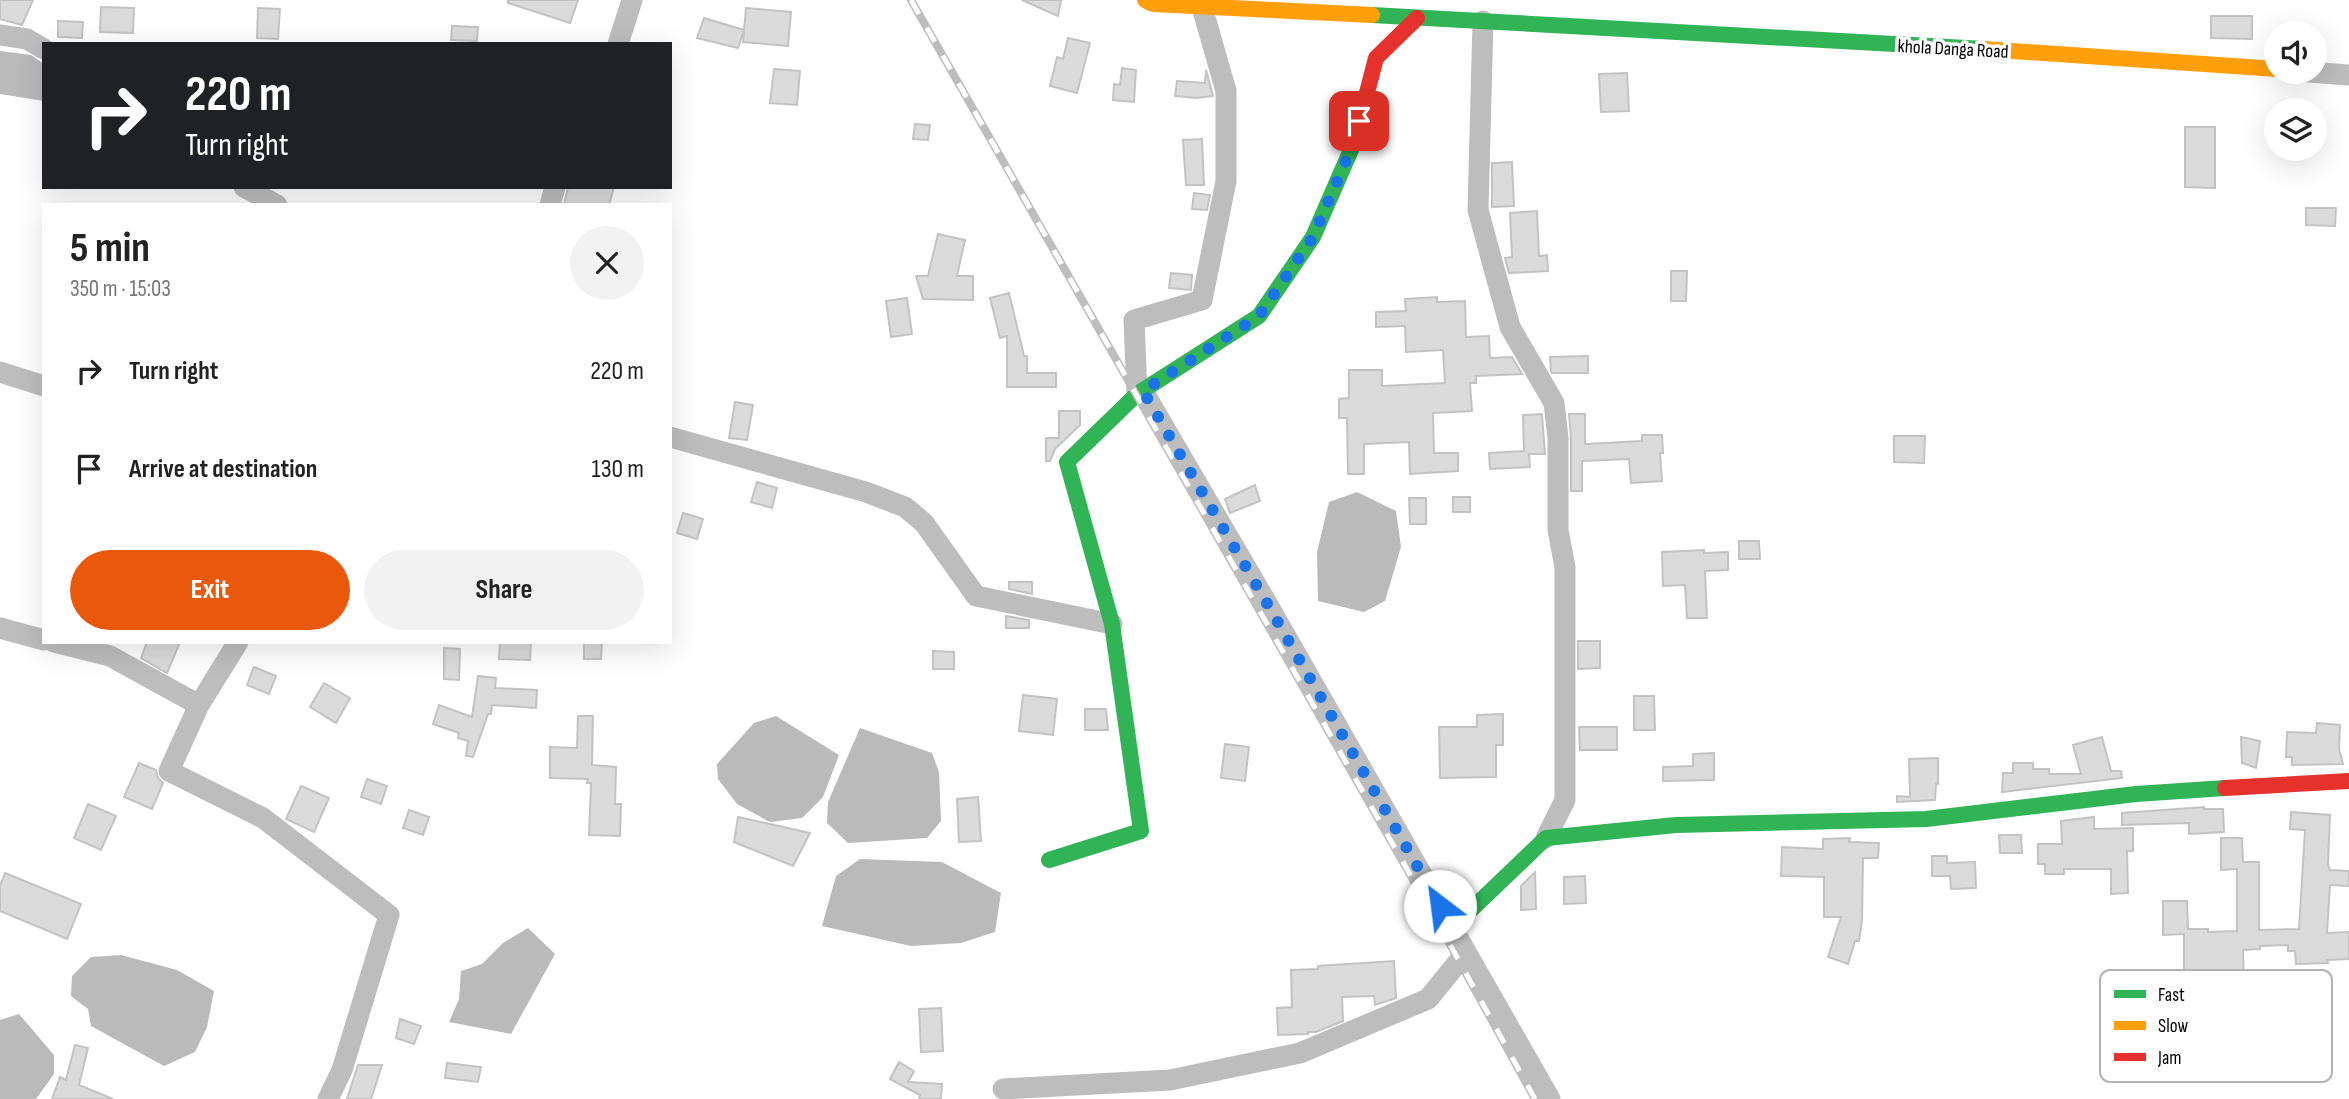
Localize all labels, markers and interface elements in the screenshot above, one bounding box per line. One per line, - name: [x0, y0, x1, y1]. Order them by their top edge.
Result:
- map controls: [2264, 21, 2327, 161]
- button: sound: [2264, 21, 2327, 84]
- street label: khola Danga Road: [1897, 35, 2009, 64]
- text: 220 m: [185, 66, 291, 125]
- icon: right: [70, 70, 161, 161]
- pin: [1329, 91, 1389, 151]
- button: layers: [2264, 98, 2327, 161]
- icon: arrive: [1340, 102, 1378, 140]
- text: Turn right: [185, 126, 289, 165]
- text: 5 min: [70, 223, 150, 274]
- button: close: [570, 226, 644, 300]
- text: 350 m · 15:03: [70, 275, 171, 303]
- icon: right: [70, 352, 108, 390]
- text: Turn right: [129, 356, 218, 387]
- text: 220 m: [590, 356, 644, 387]
- icon: arrive: [70, 450, 108, 488]
- text: Arrive at destination: [129, 454, 317, 485]
- text: 130 m: [592, 454, 644, 485]
- button: Exit: [70, 550, 350, 630]
- button: Share: [364, 550, 644, 630]
- position arrow: [1403, 869, 1477, 943]
- legend: [2100, 970, 2332, 1082]
- text: Fast: [2158, 984, 2185, 1007]
- text: Slow: [2158, 1015, 2188, 1038]
- text: Jam: [2157, 1047, 2181, 1070]

